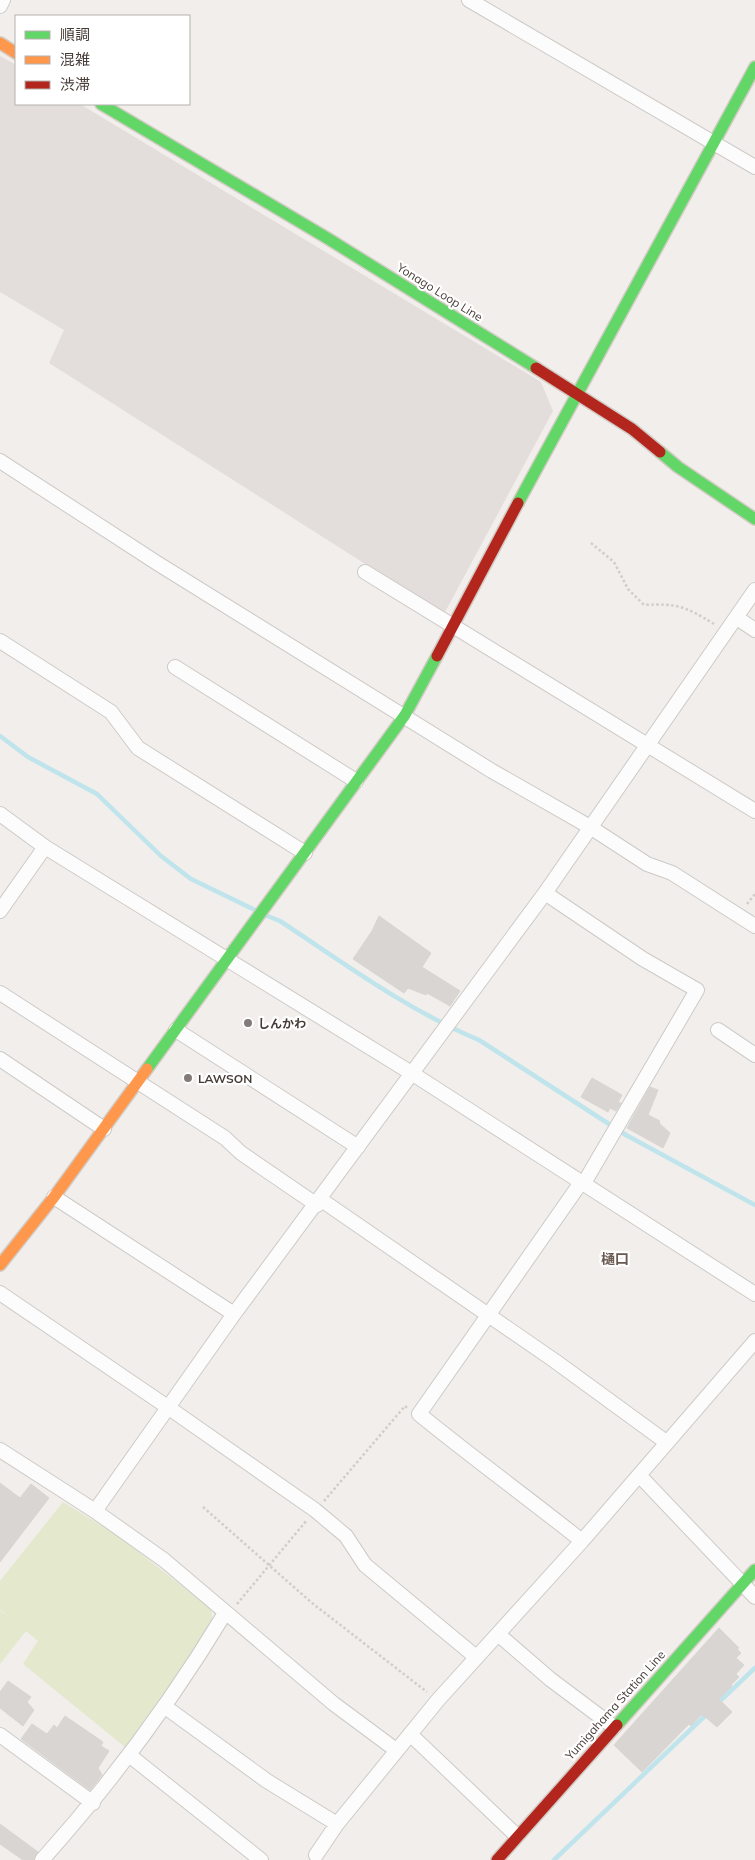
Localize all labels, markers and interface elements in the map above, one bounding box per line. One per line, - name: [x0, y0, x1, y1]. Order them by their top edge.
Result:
- legend: [15, 15, 190, 105]
- text: 順調: [60, 25, 90, 44]
- text: 混雑: [60, 50, 90, 69]
- text: 渋滞: [60, 75, 90, 94]
- street label: Yonago Loop Line: [394, 259, 486, 324]
- place label: しんかわ: [258, 1016, 306, 1031]
- marker: しんかわ: [242, 1017, 254, 1029]
- place label: LAWSON: [198, 1071, 252, 1086]
- marker: LAWSON: [182, 1072, 194, 1084]
- district label: 樋口: [601, 1250, 629, 1268]
- street label: Yumigahama Station Line: [561, 1647, 668, 1764]

